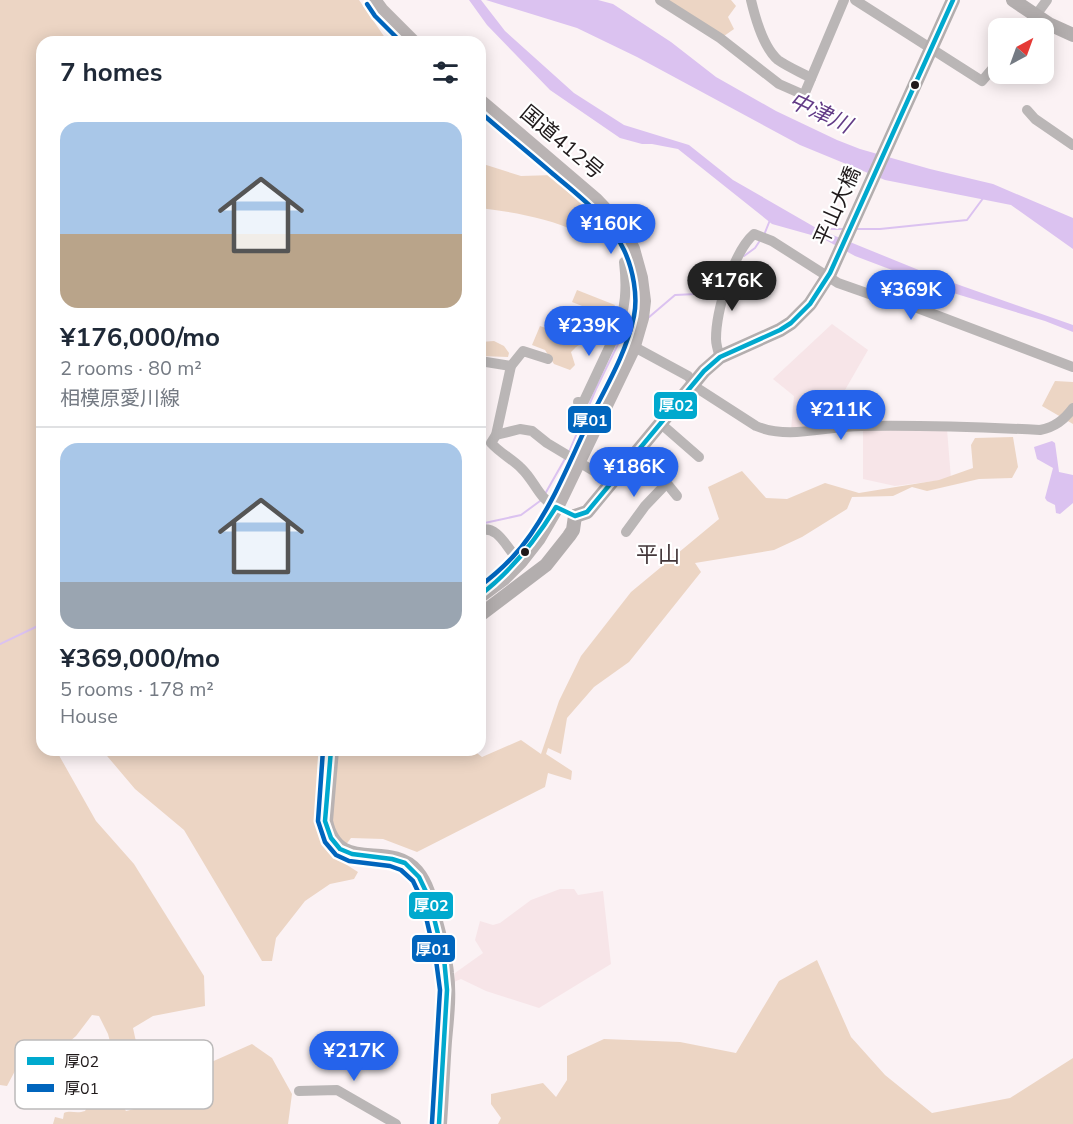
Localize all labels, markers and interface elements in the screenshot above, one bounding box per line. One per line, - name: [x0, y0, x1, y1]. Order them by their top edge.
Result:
- north arrow: [988, 18, 1054, 84]
- map controls: [988, 18, 1054, 84]
- text: 7 homes: [60, 55, 162, 90]
- icon: filters: [429, 56, 462, 89]
- unlabelled marker: [909, 79, 921, 91]
- water label: 中津川: [784, 85, 858, 141]
- street label: 国道412号: [514, 99, 610, 185]
- icon: home: [207, 161, 315, 269]
- street label: 平山大橋: [807, 162, 867, 250]
- pin: ¥160K: [569, 204, 653, 255]
- text: ¥160K: [580, 210, 642, 237]
- pin: ¥176K: [690, 261, 774, 312]
- text: ¥176K: [701, 267, 763, 294]
- pin: ¥369K: [869, 270, 953, 321]
- text: ¥369K: [880, 276, 942, 303]
- pin: ¥239K: [547, 306, 631, 357]
- text: ¥239K: [558, 312, 620, 339]
- text: ¥176,000/mo: [60, 320, 220, 355]
- text: 2 rooms · 80 m²: [60, 355, 202, 382]
- text: 相模原愛川線: [60, 385, 180, 412]
- pin: ¥211K: [799, 390, 883, 441]
- line badge: 厚02: [653, 391, 698, 420]
- text: 厚02: [658, 395, 694, 417]
- text: ¥211K: [810, 396, 872, 423]
- line badge: 厚01: [567, 405, 612, 434]
- text: 厚01: [572, 410, 608, 432]
- pin: ¥186K: [592, 447, 676, 498]
- text: ¥186K: [603, 453, 665, 480]
- icon: home: [207, 482, 315, 590]
- district label: 平山: [636, 540, 680, 570]
- unlabelled marker: [519, 546, 531, 558]
- text: ¥369,000/mo: [60, 641, 220, 676]
- text: 5 rooms · 178 m²: [60, 676, 214, 703]
- text: House: [60, 703, 118, 730]
- line badge: 厚02: [408, 891, 454, 920]
- text: 厚02: [413, 895, 449, 917]
- line badge: 厚01: [411, 934, 456, 963]
- text: 厚01: [415, 939, 451, 961]
- pin: ¥217K: [312, 1031, 396, 1082]
- text: ¥217K: [323, 1037, 385, 1064]
- legend: [15, 1040, 213, 1109]
- text: 厚02: [64, 1051, 99, 1073]
- text: 厚01: [64, 1078, 99, 1100]

